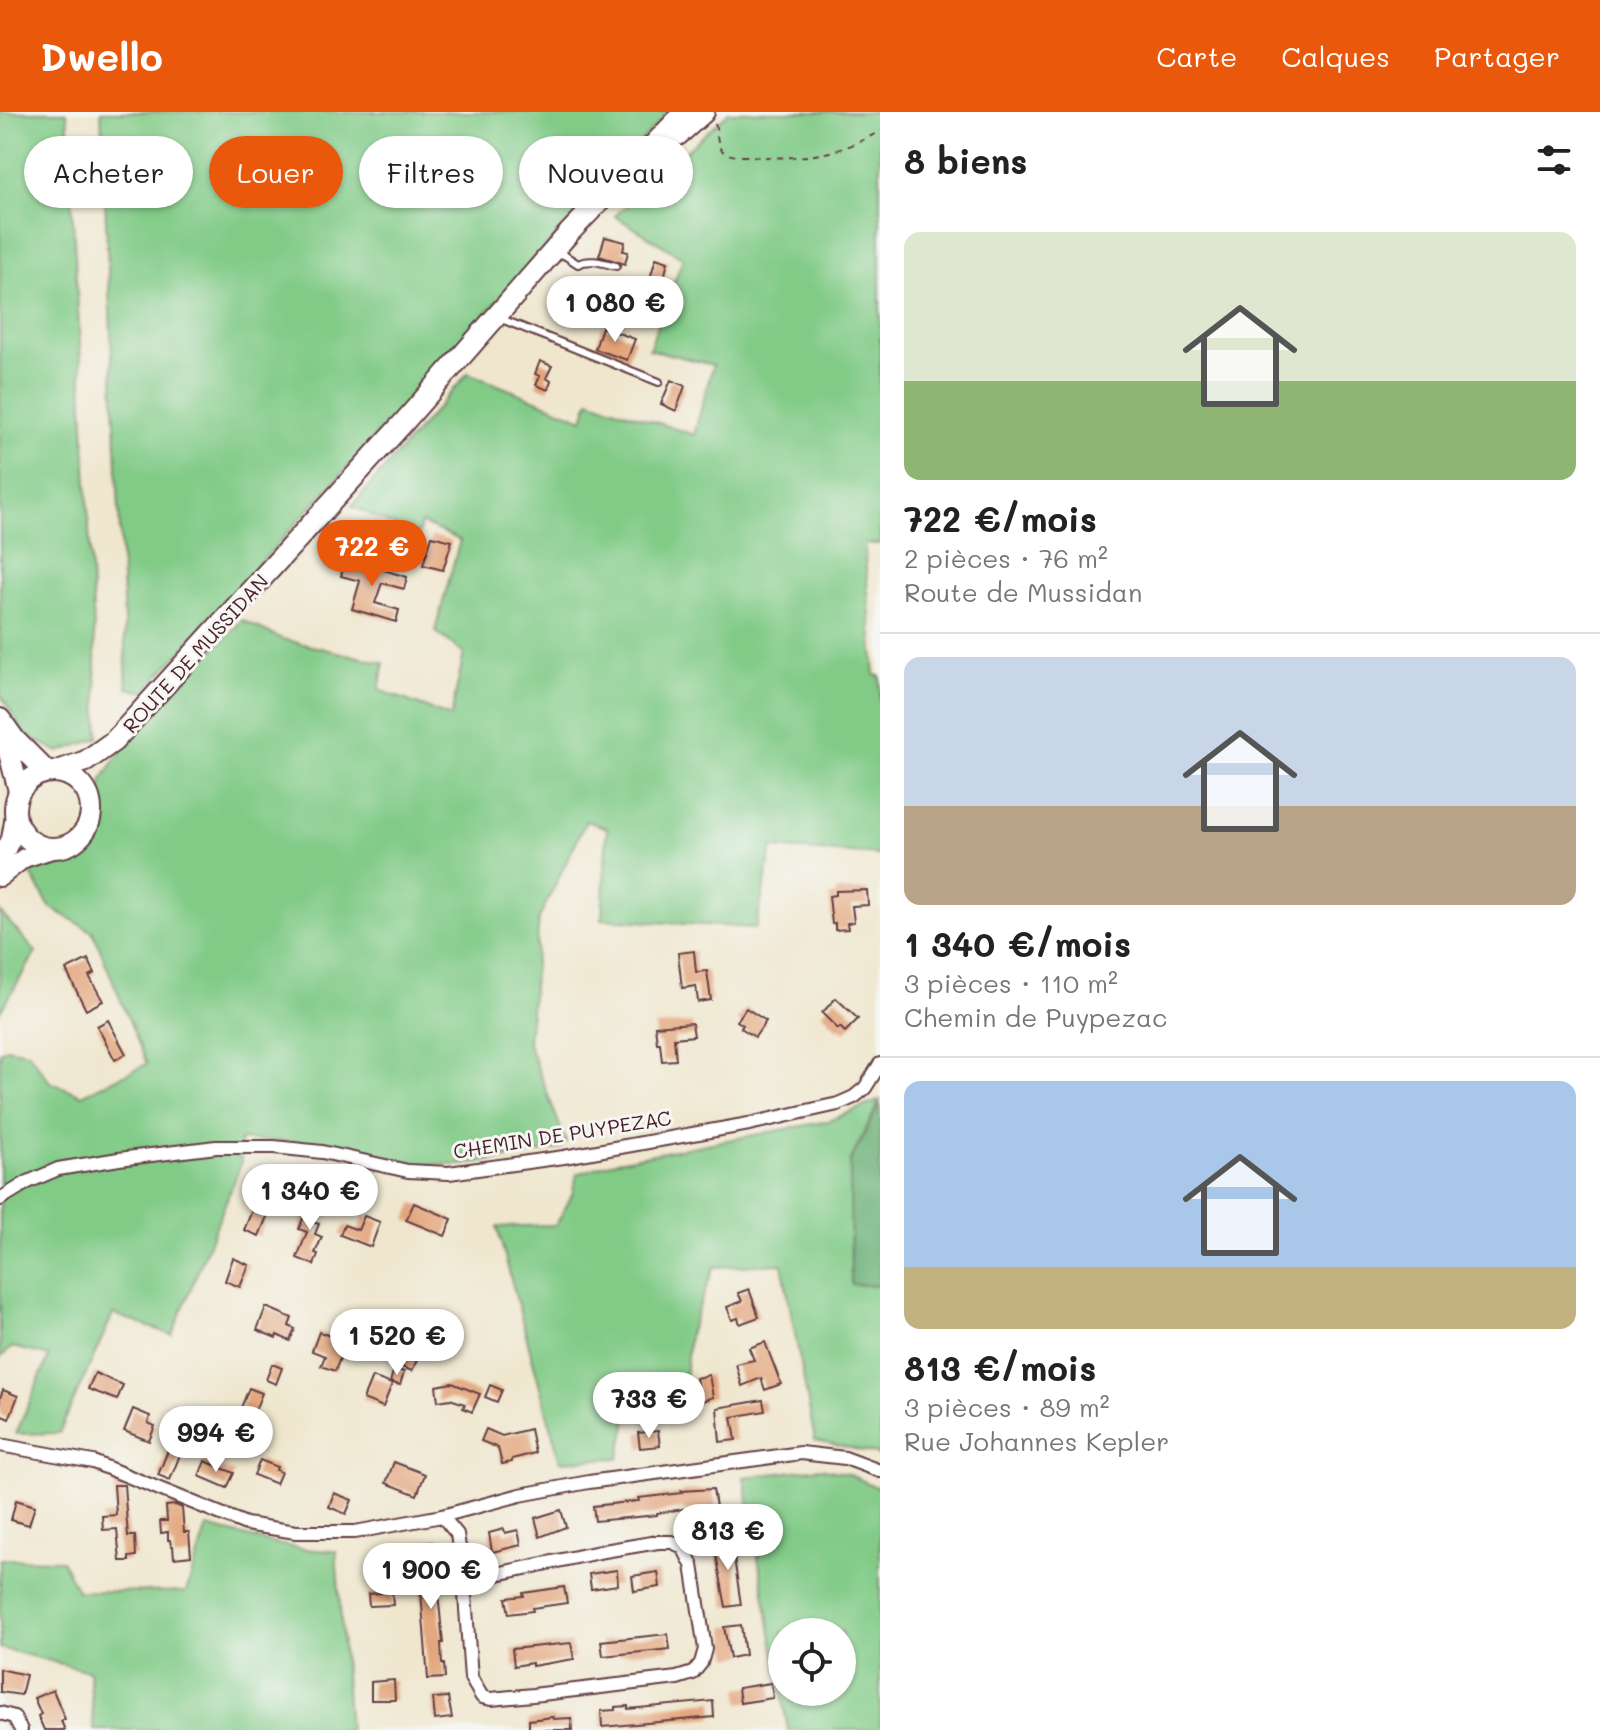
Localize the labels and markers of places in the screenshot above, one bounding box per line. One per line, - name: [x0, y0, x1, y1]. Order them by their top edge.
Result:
- pin: 1 080 €: [541, 276, 689, 344]
- pin: 722 €: [316, 520, 428, 588]
- pin: 1 340 €: [236, 1164, 384, 1232]
- pin: 1 520 €: [323, 1309, 471, 1377]
- pin: 733 €: [593, 1372, 705, 1440]
- pin: 994 €: [160, 1406, 272, 1474]
- pin: 813 €: [672, 1504, 784, 1572]
- pin: 1 900 €: [357, 1543, 505, 1611]

